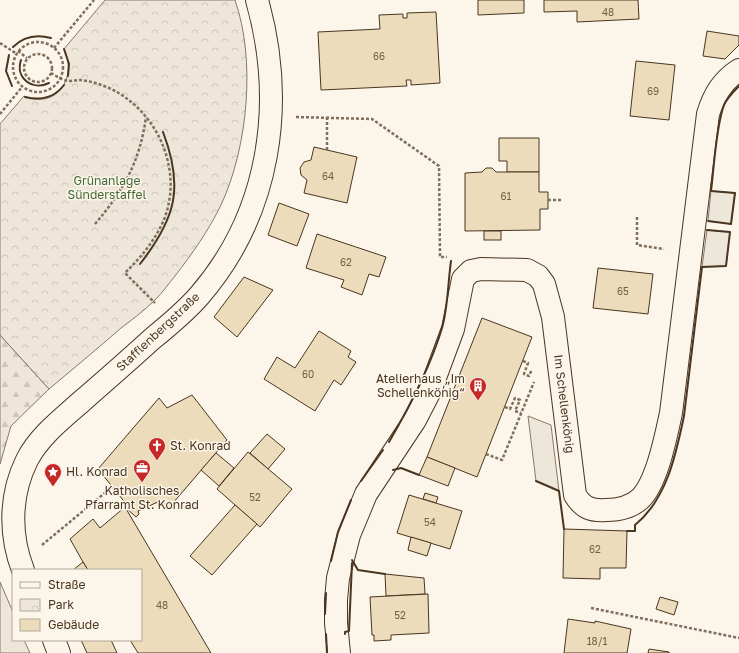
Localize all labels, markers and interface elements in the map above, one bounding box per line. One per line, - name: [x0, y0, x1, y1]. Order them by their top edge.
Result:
- house number: 48: [602, 6, 614, 18]
- house number: 66: [373, 50, 385, 62]
- house number: 69: [647, 85, 659, 97]
- house number: 64: [322, 170, 334, 182]
- park label: Grünanlage Sünderstaffel: [68, 173, 147, 202]
- house number: 61: [501, 190, 512, 202]
- house number: 62: [340, 256, 352, 268]
- house number: 65: [617, 285, 629, 297]
- street label: Stafflenbergstraße: [113, 289, 203, 374]
- street label: Im Schellenkönig: [551, 354, 578, 454]
- house number: 60: [302, 368, 314, 380]
- place label: Atelierhaus „Im Schellenkönig“: [376, 371, 465, 400]
- building icon: Atelierhaus „Im Schellenkönig“: [468, 376, 488, 401]
- church icon: St. Konrad: [147, 436, 167, 461]
- place label: St. Konrad: [170, 438, 231, 453]
- office icon: Katholisches Pfarramt St. Konrad: [132, 458, 152, 483]
- place icon: Hl. Konrad: [43, 462, 63, 487]
- place label: Hl. Konrad: [66, 464, 128, 479]
- place label: Katholisches Pfarramt St. Konrad: [85, 483, 199, 512]
- house number: 52: [249, 491, 261, 503]
- house number: 54: [424, 516, 436, 528]
- house number: 62: [589, 543, 601, 555]
- legend: [12, 569, 142, 641]
- text: Straße: [48, 577, 86, 592]
- text: Park: [48, 597, 74, 612]
- house number: 48: [156, 599, 168, 611]
- house number: 52: [394, 609, 406, 621]
- text: Gebäude: [48, 617, 99, 632]
- house number: 18/1: [587, 635, 607, 647]

